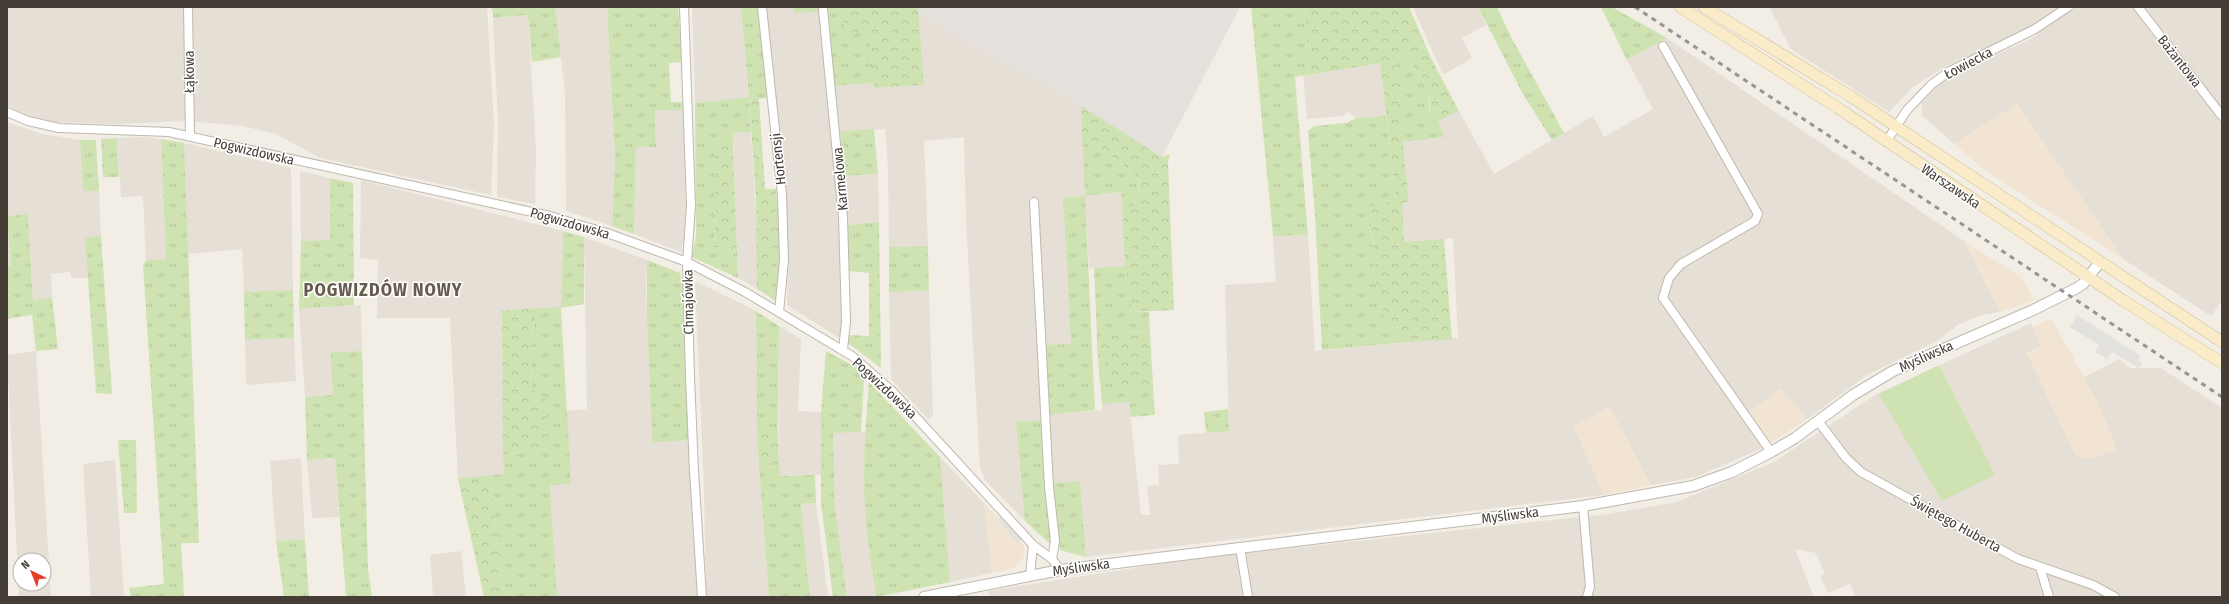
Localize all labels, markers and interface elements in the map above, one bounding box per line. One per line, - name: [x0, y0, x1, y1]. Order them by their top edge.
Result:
- street label: Bażantowa: [2154, 32, 2205, 91]
- street label: Łowiecka: [1941, 44, 1995, 83]
- street label: Łąkowa: [181, 50, 198, 94]
- street label: Hortensji: [767, 132, 790, 186]
- street label: Pogwizdowska: [212, 134, 296, 169]
- street label: Karmelowa: [829, 146, 852, 211]
- street label: Warszawska: [1918, 160, 1984, 213]
- street label: Pogwizdowska: [528, 204, 612, 243]
- street label: Chmajówka: [679, 269, 698, 335]
- district label: POGWIZDÓW NOWY: [304, 278, 462, 301]
- street label: Myśliwska: [1896, 337, 1956, 376]
- street label: Pogwizdowska: [849, 354, 921, 423]
- street label: Świętego Huberta: [1907, 492, 2005, 556]
- street label: Myśliwska: [1480, 504, 1540, 527]
- north arrow: [12, 552, 52, 592]
- street label: Myśliwska: [1051, 555, 1111, 580]
- text: N: [19, 558, 32, 572]

